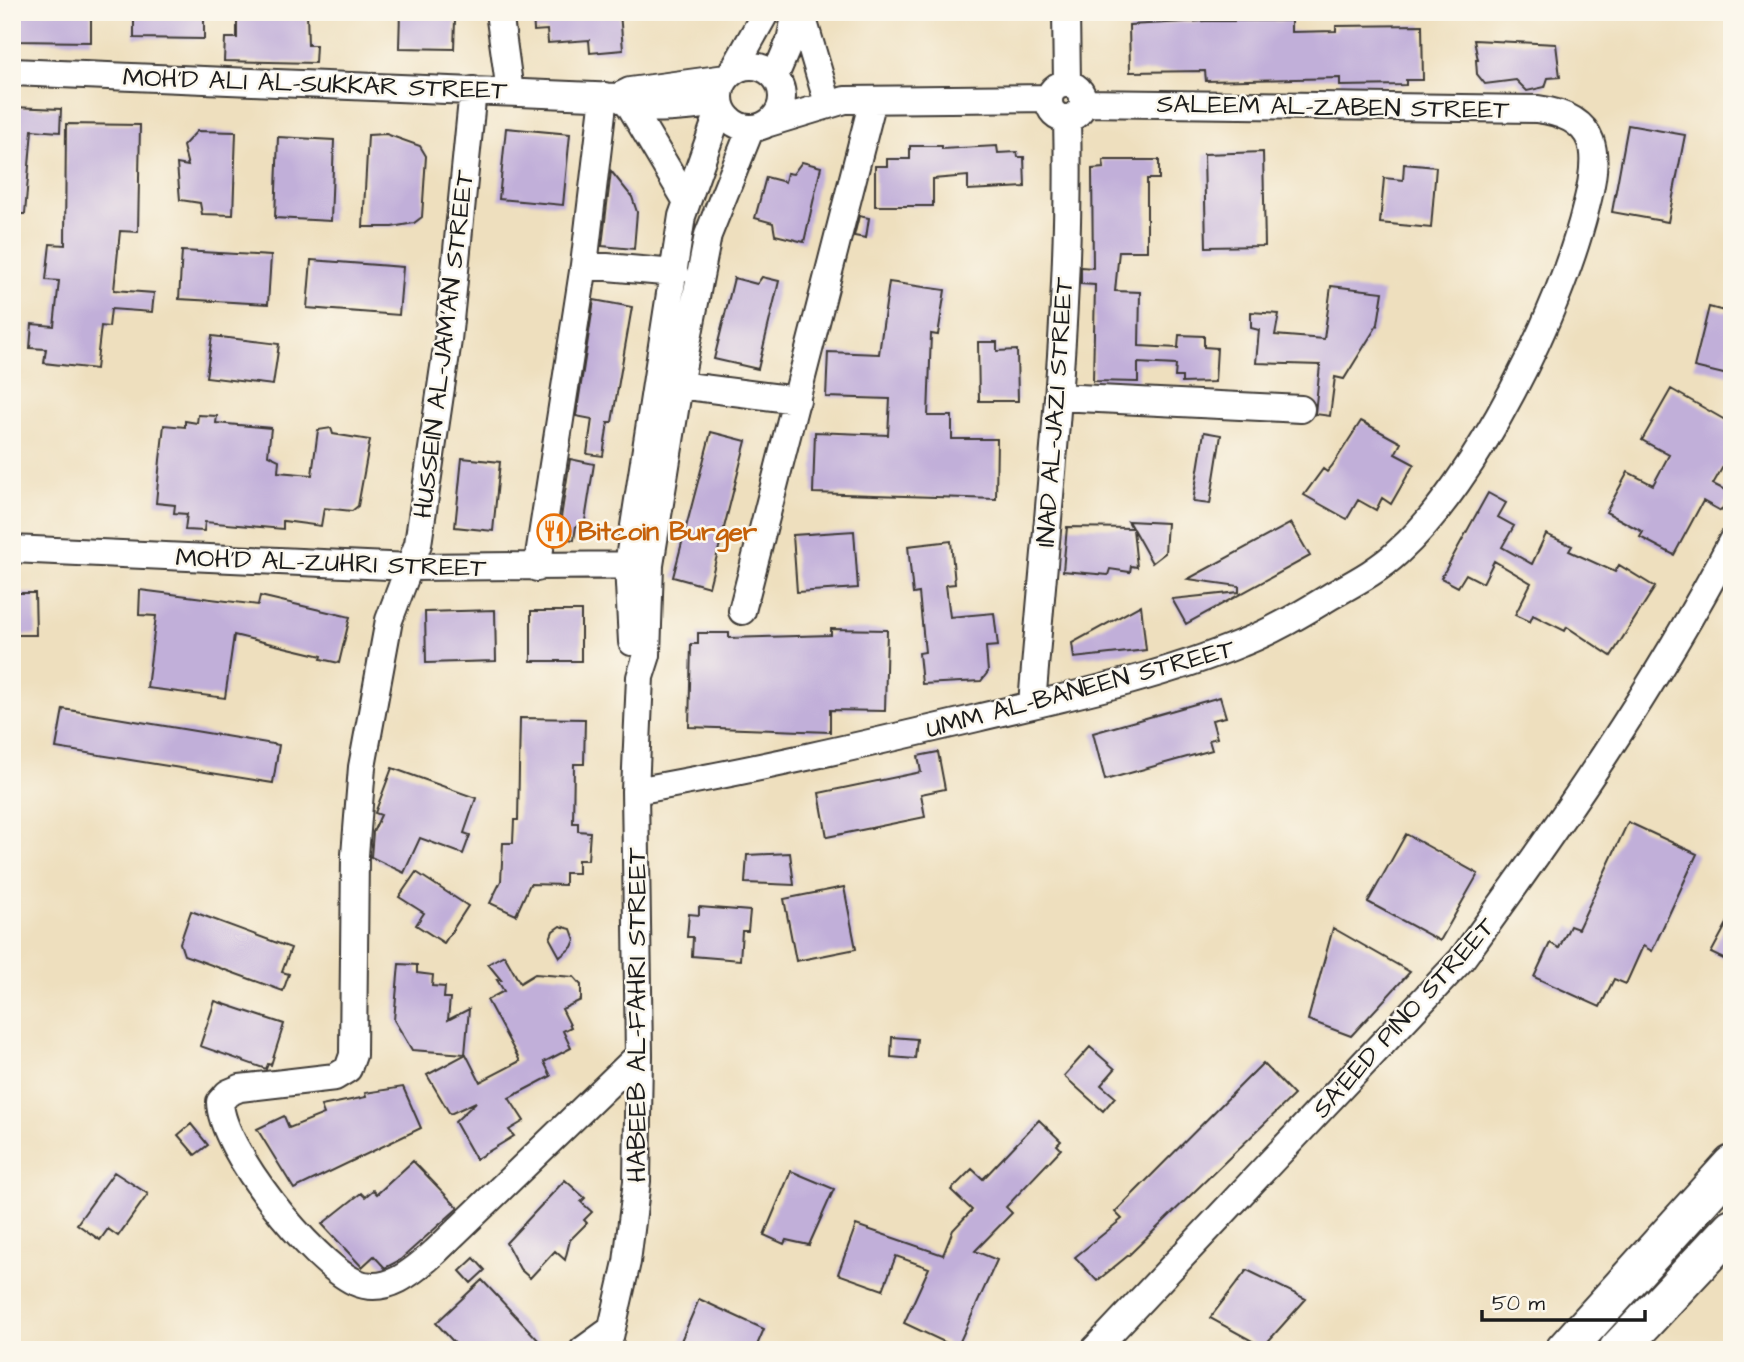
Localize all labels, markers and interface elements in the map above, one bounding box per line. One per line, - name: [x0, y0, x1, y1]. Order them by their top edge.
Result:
- street label: MOH'D ALI AL-SUKKAR STREET: [122, 59, 509, 109]
- street label: SALEEM AL-ZABEN STREET: [1156, 86, 1510, 128]
- street label: HUSSEIN AL-JAM'AN STREET: [405, 167, 483, 520]
- street label: INAD AL-JAZI STREET: [1028, 275, 1082, 548]
- restaurant icon: Bitcoin Burger: [535, 512, 573, 550]
- place label: Bitcoin Burger: [578, 514, 758, 553]
- street label: MOH'D AL-ZUHRI STREET: [175, 540, 488, 586]
- street label: UMM AL-BANEEN STREET: [922, 630, 1239, 748]
- street label: HABEEB AL-FAHRI STREET: [619, 847, 655, 1182]
- street label: SA‘EED PINO STREET: [1304, 909, 1504, 1126]
- scale bar: [1482, 1278, 1644, 1322]
- text: 50 m: [1492, 1289, 1546, 1318]

